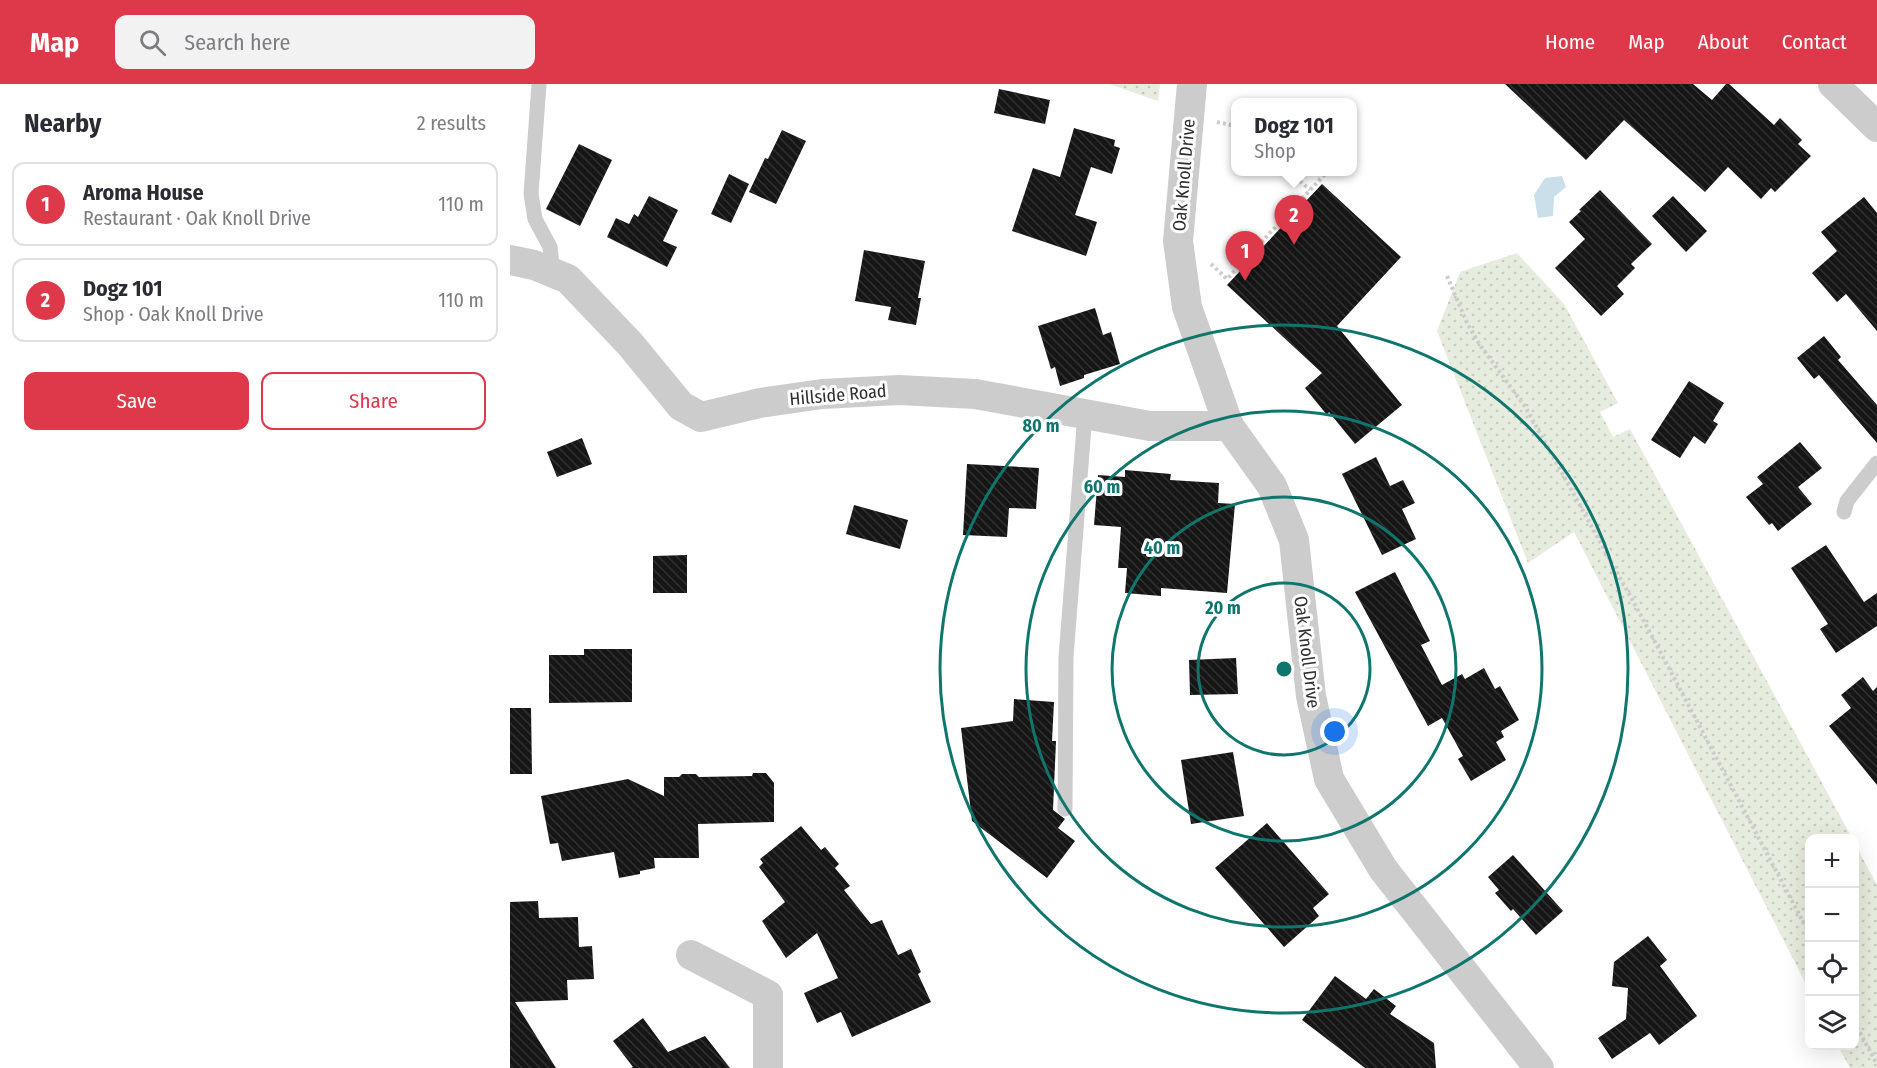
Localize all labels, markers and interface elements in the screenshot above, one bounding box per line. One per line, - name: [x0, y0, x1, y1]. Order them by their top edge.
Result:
- search box: [115, 15, 535, 69]
- text: Map: [30, 26, 79, 59]
- icon: search: [136, 26, 169, 59]
- text: Search here: [184, 29, 290, 56]
- text: Home: [1545, 29, 1595, 55]
- text: Map: [1628, 29, 1665, 55]
- text: About: [1698, 29, 1749, 55]
- text: Contact: [1782, 29, 1847, 55]
- popup: [1231, 98, 1357, 176]
- text: Nearby: [24, 108, 101, 139]
- text: 2 results: [417, 111, 486, 135]
- text: Dogz 101: [1254, 112, 1334, 139]
- street label: Oak Knoll Drive: [1168, 118, 1200, 232]
- text: Shop: [1254, 139, 1296, 163]
- text: Aroma House: [83, 179, 204, 206]
- text: 1: [41, 192, 50, 216]
- text: 110 m: [438, 192, 484, 216]
- pin: 2: [1274, 196, 1314, 245]
- text: Restaurant · Oak Knoll Drive: [83, 206, 311, 230]
- pin: 1: [1226, 232, 1264, 281]
- text: Dogz 101: [83, 275, 163, 302]
- text: 2: [41, 288, 50, 312]
- text: 110 m: [438, 288, 484, 312]
- text: Shop · Oak Knoll Drive: [83, 302, 264, 326]
- button: Save: [24, 372, 249, 430]
- button: Share: [261, 372, 486, 430]
- street label: Hillside Road: [789, 380, 887, 410]
- text: 80 m: [1023, 415, 1059, 437]
- text: 60 m: [1084, 476, 1120, 498]
- text: 40 m: [1144, 537, 1180, 559]
- street label: Oak Knoll Drive: [1289, 595, 1325, 709]
- text: 20 m: [1204, 597, 1241, 619]
- centre of rings: [1274, 659, 1294, 679]
- your location: [1320, 717, 1349, 746]
- map controls: [1805, 834, 1859, 1050]
- button: +: [1805, 834, 1859, 888]
- button: −: [1805, 888, 1859, 942]
- button: locate: [1805, 942, 1859, 996]
- button: layers: [1805, 996, 1859, 1050]

